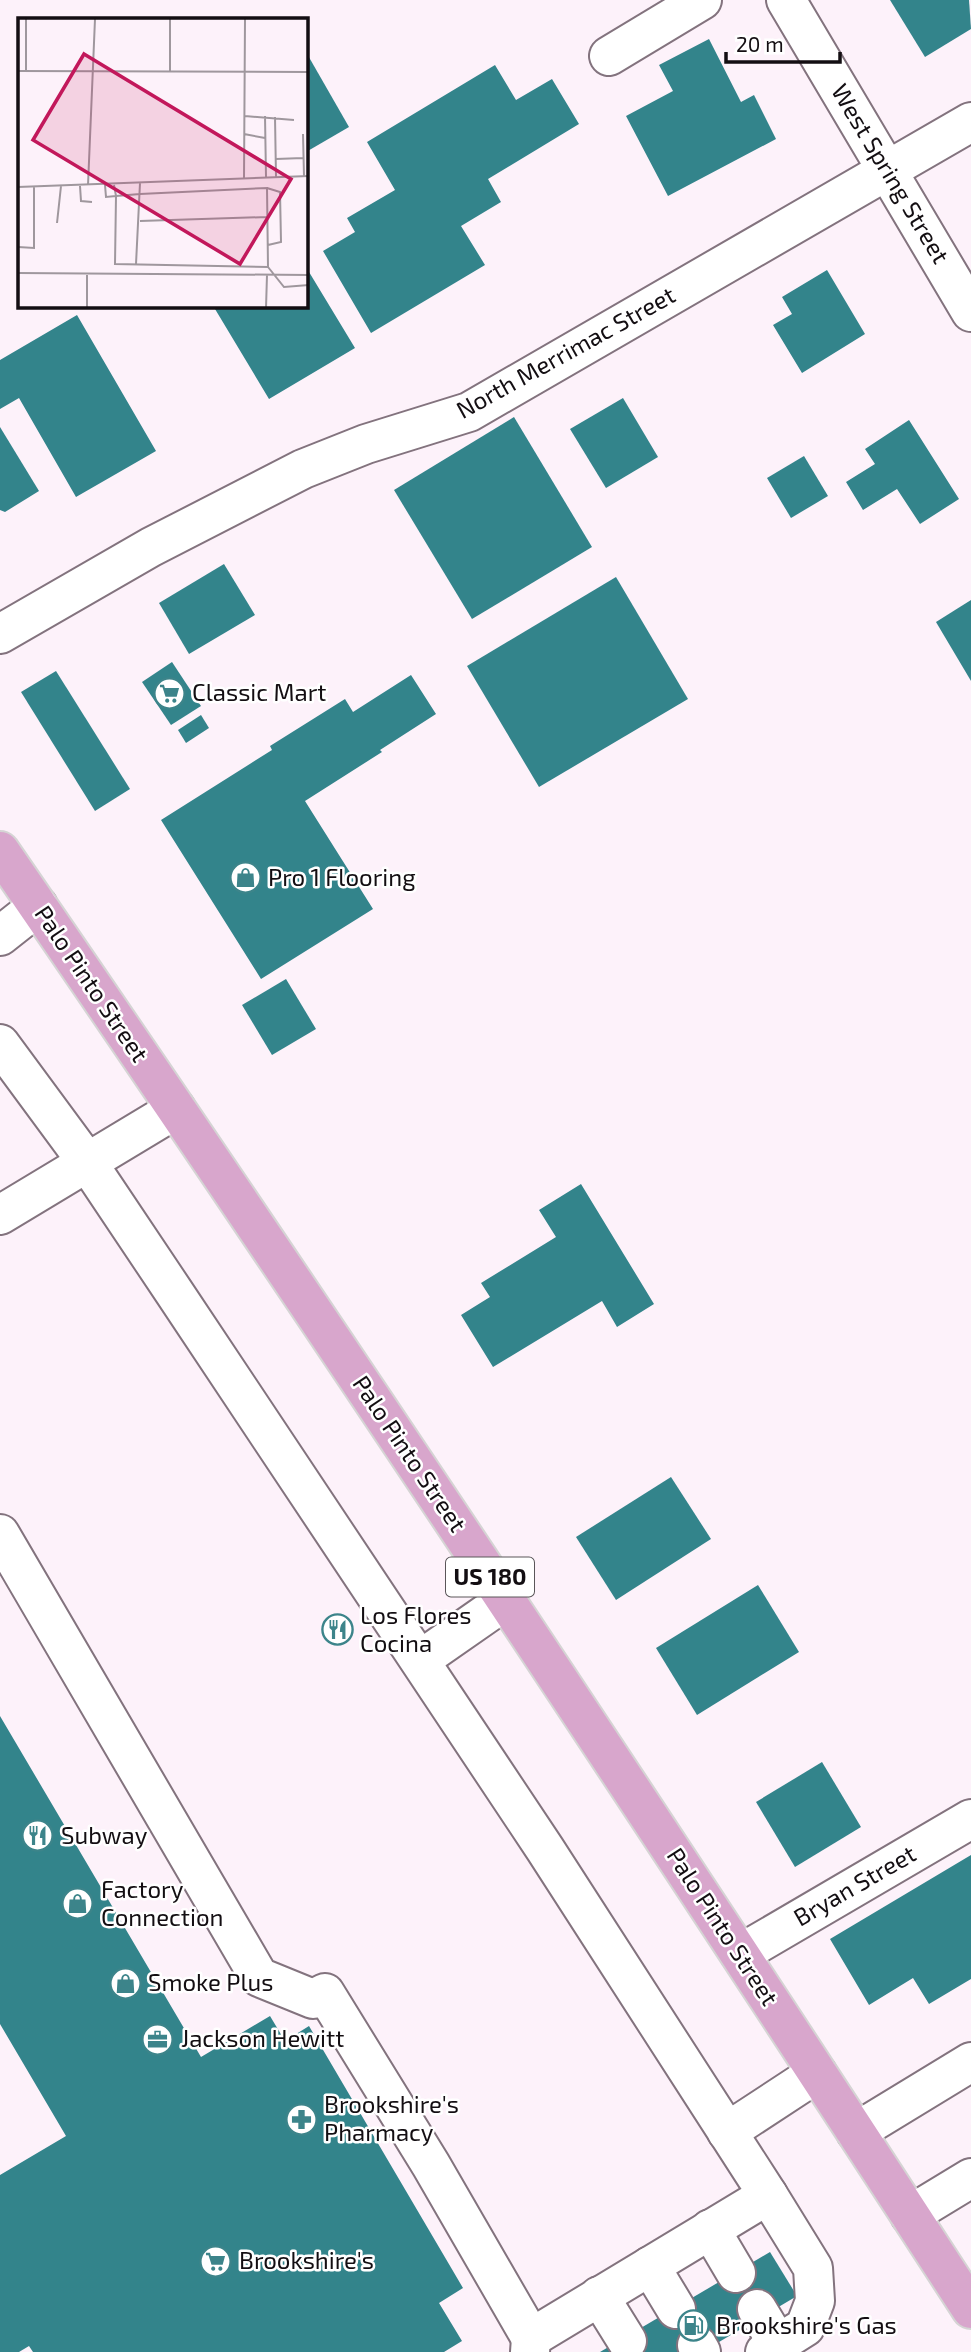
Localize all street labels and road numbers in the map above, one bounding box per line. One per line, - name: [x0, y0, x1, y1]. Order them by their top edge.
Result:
- street label: West Spring Street: [826, 78, 956, 268]
- street label: North Merrimac Street: [451, 279, 680, 424]
- street label: Palo Pinto Street: [29, 900, 155, 1067]
- street label: Palo Pinto Street: [347, 1370, 473, 1537]
- road number: US 180: [446, 1558, 534, 1596]
- street label: Bryan Street: [788, 1838, 920, 1931]
- street label: Palo Pinto Street: [661, 1842, 785, 2010]

